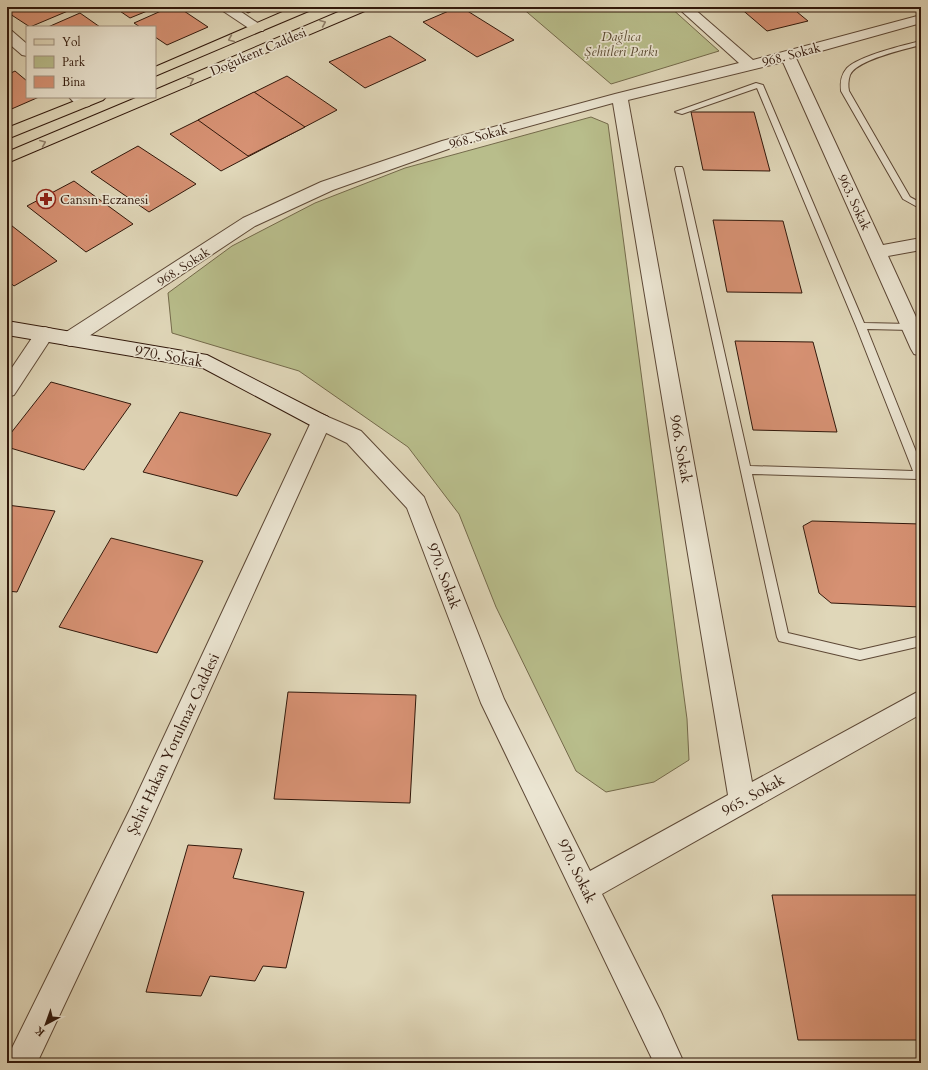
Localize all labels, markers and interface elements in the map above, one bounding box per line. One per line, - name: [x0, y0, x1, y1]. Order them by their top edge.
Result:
- one-way arrow: [320, 20, 327, 28]
- street label: Doğukent Caddesi: [207, 23, 310, 80]
- legend: [26, 26, 156, 98]
- park label: Dağlıca Şehitleri Parkı: [584, 28, 658, 61]
- text: Yol: [62, 34, 81, 50]
- one-way arrow: [228, 34, 236, 42]
- street label: 968. Sokak: [760, 39, 823, 71]
- text: Park: [62, 54, 86, 70]
- text: Bina: [62, 74, 86, 90]
- one-way arrow: [186, 77, 194, 85]
- street label: 968. Sokak: [447, 121, 510, 153]
- one-way arrow: [38, 140, 46, 148]
- street label: 963. Sokak: [833, 172, 875, 233]
- pharmacy icon: Cansın Eczanesi: [35, 188, 57, 210]
- place label: Cansın Eczanesi: [60, 191, 149, 209]
- street label: 968. Sokak: [154, 243, 214, 291]
- street label: 970. Sokak: [133, 340, 205, 372]
- street label: 966. Sokak: [665, 413, 697, 485]
- street label: 970. Sokak: [422, 540, 466, 612]
- street label: Şehit Hakan Yorulmaz Caddesi: [122, 650, 224, 838]
- street label: 965. Sokak: [718, 770, 788, 820]
- street label: 970. Sokak: [553, 836, 601, 906]
- north arrow: [26, 1004, 66, 1044]
- text: K: [31, 1023, 48, 1040]

